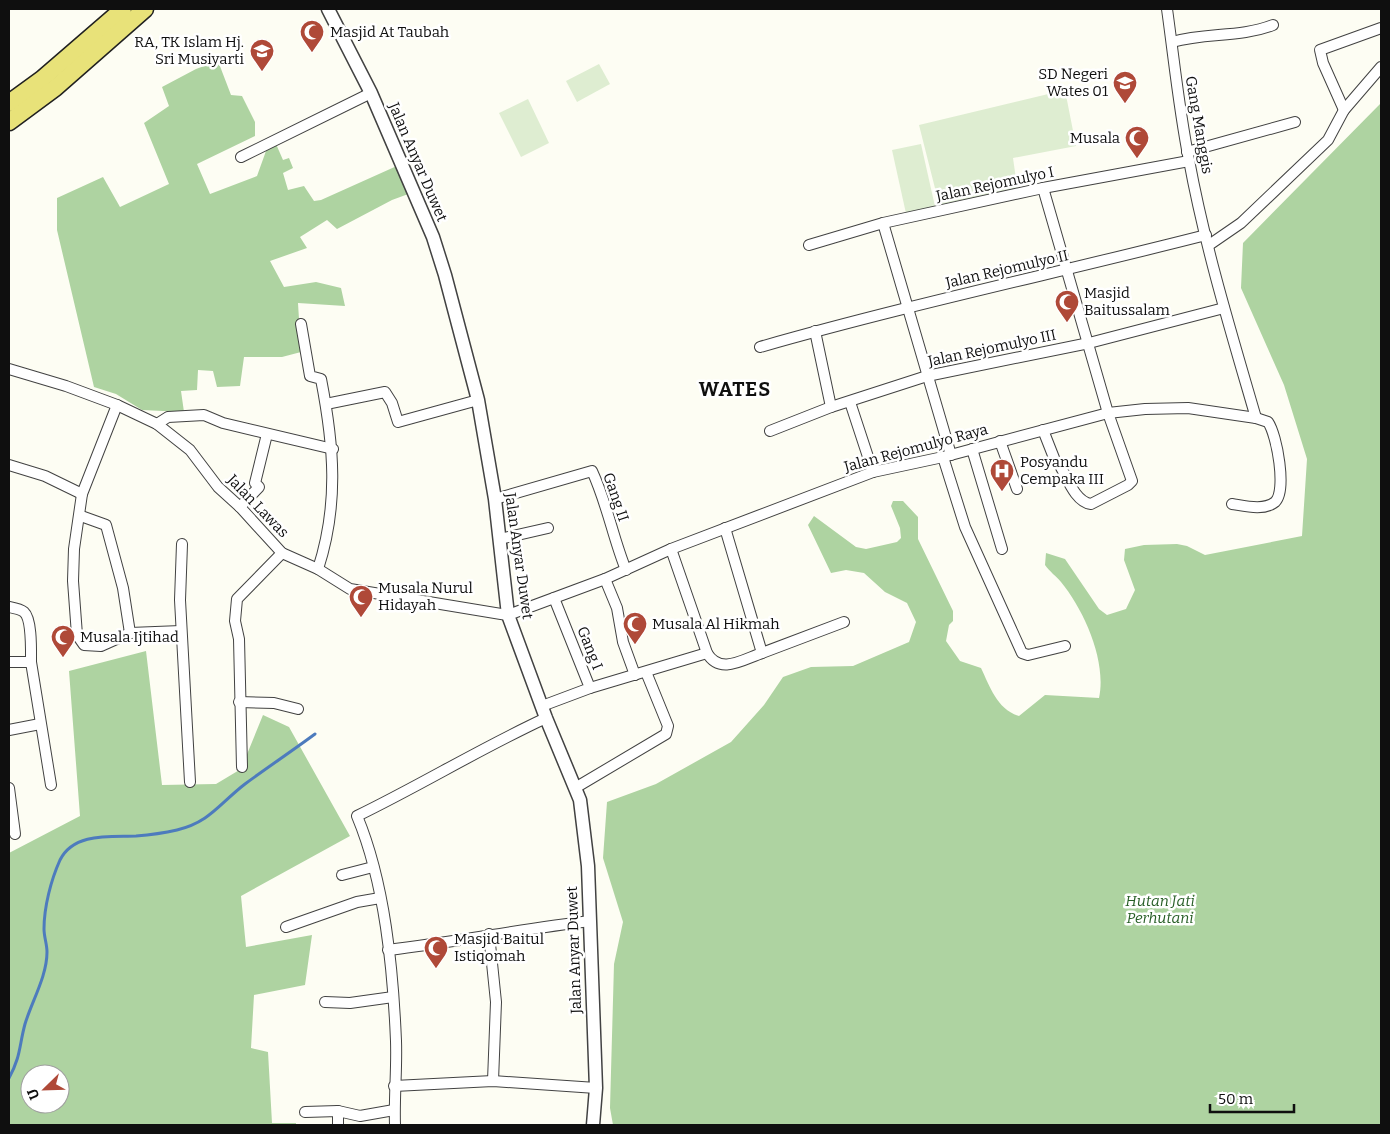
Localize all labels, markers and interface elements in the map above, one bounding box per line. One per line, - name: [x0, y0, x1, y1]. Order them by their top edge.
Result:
- mosque icon: Masjid At Taubah: [299, 19, 325, 53]
- place label: Masjid At Taubah: [330, 23, 450, 41]
- place label: RA, TK Islam Hj. Sri Musiyarti: [134, 33, 245, 68]
- school or university icon: RA, TK Islam Hj. Sri Musiyarti: [249, 38, 275, 72]
- place label: SD Negeri Wates 01: [1038, 65, 1109, 100]
- school or university icon: SD Negeri Wates 01: [1112, 70, 1138, 104]
- street label: Gang Manggis: [1182, 75, 1216, 175]
- street label: Jalan Anyar Duwet: [384, 99, 451, 225]
- mosque icon: Musala: [1124, 125, 1150, 159]
- place label: Musala: [1070, 129, 1120, 147]
- street label: Jalan Rejomulyo I: [933, 163, 1056, 205]
- street label: Jalan Rejomulyo II: [943, 246, 1070, 292]
- place label: Masjid Baitussalam: [1084, 284, 1171, 319]
- mosque icon: Masjid Baitussalam: [1054, 289, 1080, 323]
- street label: Jalan Rejomulyo III: [925, 326, 1058, 371]
- district label: WATES: [699, 377, 771, 401]
- street label: Jalan Rejomulyo Raya: [841, 420, 990, 476]
- place label: Posyandu Cempaka III: [1020, 453, 1104, 488]
- hospital icon: Posyandu Cempaka III: [989, 458, 1015, 492]
- street label: Jalan Lawas: [223, 470, 292, 541]
- street label: Gang II: [599, 470, 633, 524]
- street label: Jalan Anyar Duwet: [501, 491, 537, 621]
- place label: Musala Nurul Hidayah: [378, 579, 473, 614]
- mosque icon: Musala Nurul Hidayah: [348, 584, 374, 618]
- mosque icon: Musala Al Hikmah: [622, 611, 648, 645]
- place label: Musala Al Hikmah: [652, 615, 780, 633]
- mosque icon: Musala Ijtihad: [50, 624, 76, 658]
- street label: Gang I: [573, 624, 607, 672]
- place label: Musala Ijtihad: [80, 628, 179, 646]
- street label: Jalan Anyar Duwet: [563, 885, 585, 1015]
- park label: Hutan Jati Perhutani: [1125, 892, 1195, 927]
- place label: Masjid Baitul Istiqomah: [454, 930, 544, 965]
- mosque icon: Masjid Baitul Istiqomah: [423, 935, 449, 969]
- north arrow: [20, 1064, 70, 1114]
- scale bar: [1210, 1082, 1294, 1114]
- text: U: [23, 1085, 43, 1102]
- text: 50 m: [1218, 1090, 1254, 1108]

